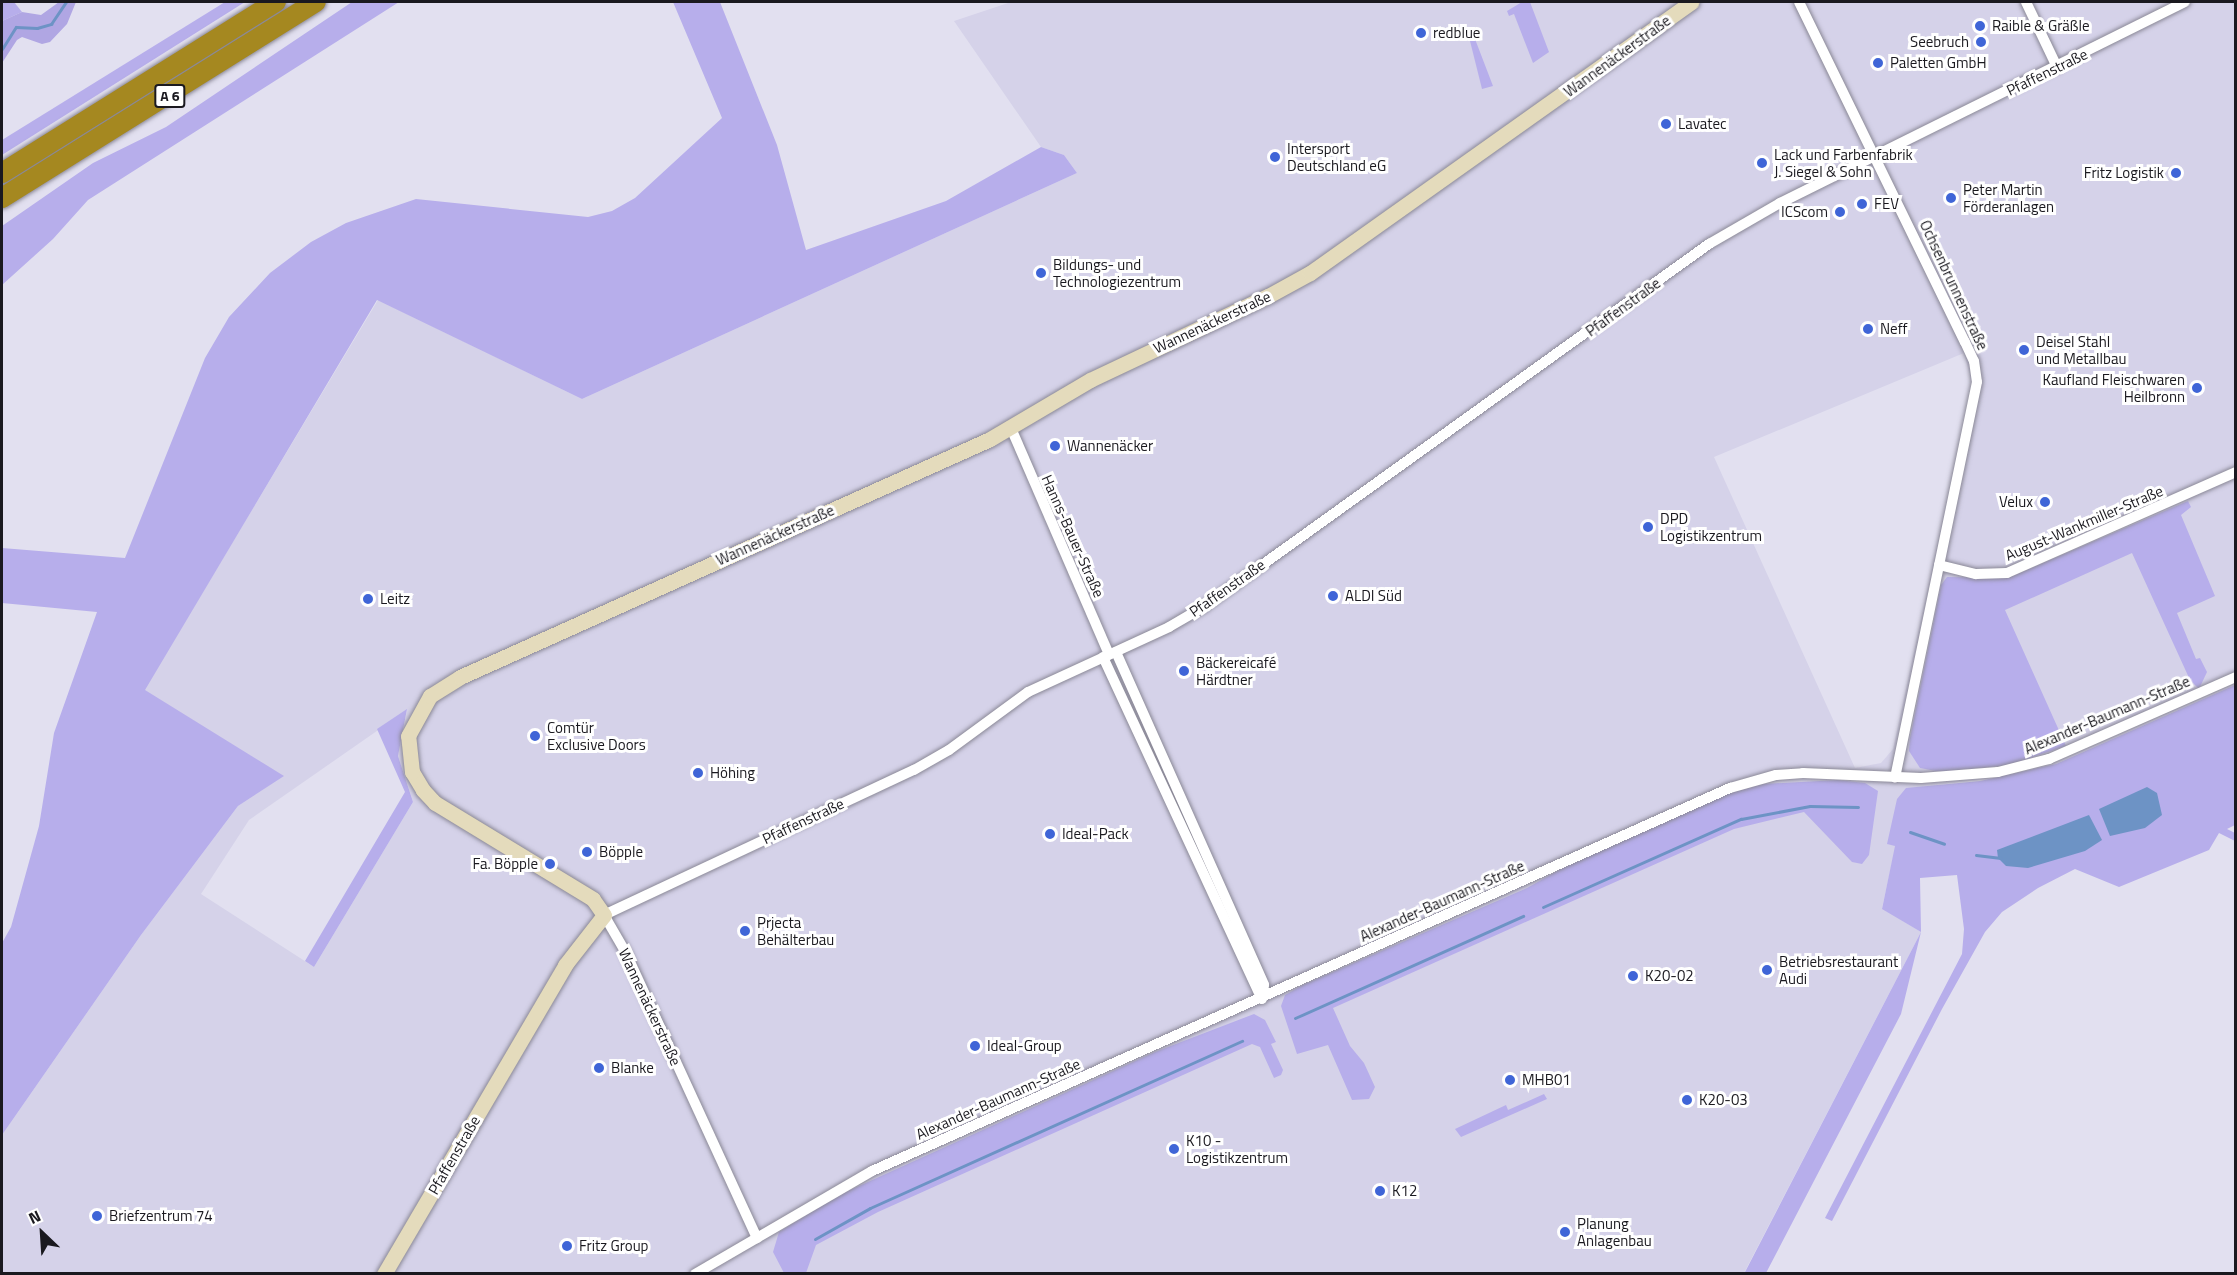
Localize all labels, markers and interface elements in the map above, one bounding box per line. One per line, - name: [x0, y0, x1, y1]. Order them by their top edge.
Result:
- street label: Wannenäckerstraße: [1560, 11, 1674, 101]
- place label: Raible & Gräßle: [1992, 17, 2089, 35]
- marker: Raible & Gräßle: [1973, 19, 1987, 33]
- place label: redblue: [1433, 24, 1480, 42]
- marker: redblue: [1414, 26, 1428, 40]
- place label: Seebruch: [1910, 33, 1969, 51]
- marker: Seebruch: [1974, 35, 1988, 49]
- street label: Pfaffenstraße: [2004, 45, 2090, 99]
- place label: Paletten GmbH: [1890, 54, 1987, 72]
- marker: Paletten GmbH: [1871, 56, 1885, 70]
- road number: A 6: [154, 85, 186, 107]
- place label: Lavatec: [1678, 115, 1727, 133]
- marker: Lavatec: [1659, 117, 1673, 131]
- place label: Intersport Deutschland eG: [1287, 139, 1386, 174]
- place label: Lack und Farbenfabrik J. Siegel & Sohn: [1774, 145, 1913, 180]
- marker: Intersport Deutschland eG: [1268, 150, 1282, 164]
- marker: Lack und Farbenfabrik J. Siegel & Sohn: [1755, 156, 1769, 170]
- place label: Fritz Logistik: [2084, 164, 2164, 182]
- marker: Fritz Logistik: [2169, 166, 2183, 180]
- place label: Peter Martin Förderanlagen: [1963, 180, 2054, 215]
- marker: Peter Martin Förderanlagen: [1944, 191, 1958, 205]
- place label: FEV: [1874, 195, 1899, 213]
- marker: FEV: [1855, 197, 1869, 211]
- place label: ICScom: [1781, 203, 1828, 221]
- marker: ICScom: [1833, 205, 1847, 219]
- street label: Ochsenbrunnenstraße: [1916, 217, 1992, 353]
- place label: Bildungs- und Technologiezentrum: [1053, 255, 1181, 290]
- marker: Bildungs- und Technologiezentrum: [1034, 266, 1048, 280]
- street label: Pfaffenstraße: [1582, 274, 1664, 340]
- street label: Wannenäckerstraße: [1151, 287, 1273, 357]
- place label: Neff: [1880, 320, 1908, 338]
- marker: Neff: [1861, 322, 1875, 336]
- place label: Deisel Stahl und Metallbau: [2036, 332, 2126, 367]
- marker: Deisel Stahl und Metallbau: [2017, 343, 2031, 357]
- place label: Kaufland Fleischwaren Heilbronn: [2043, 370, 2185, 405]
- marker: Kaufland Fleischwaren Heilbronn: [2190, 381, 2204, 395]
- place label: Wannenäcker: [1067, 437, 1153, 455]
- marker: Wannenäcker: [1048, 439, 1062, 453]
- street label: Hanns-Bauer-Straße: [1038, 472, 1108, 600]
- street label: August-Wankmiller-Straße: [2002, 482, 2166, 564]
- place label: Velux: [1999, 493, 2033, 511]
- marker: Velux: [2038, 495, 2052, 509]
- street label: Wannenäckerstraße: [713, 501, 837, 569]
- place label: DPD Logistikzentrum: [1660, 509, 1762, 544]
- marker: DPD Logistikzentrum: [1641, 520, 1655, 534]
- street label: Pfaffenstraße: [1186, 555, 1268, 621]
- place label: ALDI Süd: [1345, 587, 1402, 605]
- marker: ALDI Süd: [1326, 589, 1340, 603]
- place label: Leitz: [380, 590, 410, 608]
- marker: Leitz: [361, 592, 375, 606]
- place label: Bäckereicafé Härdtner: [1196, 653, 1276, 688]
- marker: Bäckereicafé Härdtner: [1177, 664, 1191, 678]
- street label: Alexander-Baumann-Straße: [2022, 672, 2192, 758]
- place label: Comtür Exclusive Doors: [547, 718, 646, 753]
- marker: Comtür Exclusive Doors: [528, 729, 542, 743]
- place label: Höhing: [710, 764, 755, 782]
- marker: Höhing: [691, 766, 705, 780]
- street label: Pfaffenstraße: [759, 794, 847, 848]
- place label: Ideal-Pack: [1062, 825, 1129, 843]
- marker: Ideal-Pack: [1043, 827, 1057, 841]
- place label: Böpple: [599, 843, 643, 861]
- marker: Böpple: [580, 845, 594, 859]
- place label: Fa. Böpple: [473, 855, 538, 873]
- marker: Fa. Böpple: [543, 857, 557, 871]
- street label: Alexander-Baumann-Straße: [1357, 857, 1527, 945]
- place label: Prjecta Behälterbau: [757, 913, 834, 948]
- marker: Prjecta Behälterbau: [738, 924, 752, 938]
- street label: Wannenäckerstraße: [615, 946, 685, 1068]
- place label: Betriebsrestaurant Audi: [1779, 952, 1898, 987]
- marker: Betriebsrestaurant Audi: [1760, 963, 1774, 977]
- place label: K20-02: [1645, 967, 1694, 985]
- marker: K20-02: [1626, 969, 1640, 983]
- place label: Ideal-Group: [987, 1037, 1062, 1055]
- marker: Ideal-Group: [968, 1039, 982, 1053]
- street label: Alexander-Baumann-Straße: [913, 1055, 1083, 1143]
- place label: Blanke: [611, 1059, 654, 1077]
- marker: Blanke: [592, 1061, 606, 1075]
- place label: MHB01: [1522, 1071, 1571, 1089]
- marker: MHB01: [1503, 1073, 1517, 1087]
- place label: K20-03: [1699, 1091, 1748, 1109]
- marker: K20-03: [1680, 1093, 1694, 1107]
- street label: Pfaffenstraße: [424, 1112, 484, 1198]
- place label: K10 - Logistikzentrum: [1186, 1131, 1288, 1166]
- marker: K10 - Logistikzentrum: [1167, 1142, 1181, 1156]
- place label: K12: [1392, 1182, 1417, 1200]
- marker: K12: [1373, 1184, 1387, 1198]
- north arrow: [12, 1203, 72, 1263]
- text: N: [24, 1203, 44, 1230]
- place label: Briefzentrum 74: [109, 1207, 213, 1225]
- marker: Briefzentrum 74: [90, 1209, 104, 1223]
- place label: Planung Anlagenbau: [1577, 1214, 1652, 1249]
- marker: Planung Anlagenbau: [1558, 1225, 1572, 1239]
- place label: Fritz Group: [579, 1237, 649, 1255]
- marker: Fritz Group: [560, 1239, 574, 1253]

